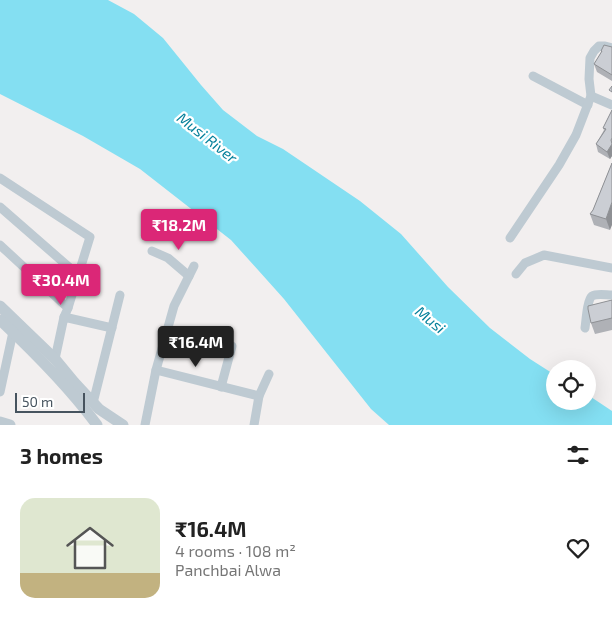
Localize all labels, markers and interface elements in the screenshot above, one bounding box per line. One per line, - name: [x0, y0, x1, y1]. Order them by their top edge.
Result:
- water label: Musi River: [174, 108, 242, 167]
- pin: ₹18.2M: [138, 208, 220, 251]
- text: ₹18.2M: [152, 215, 206, 234]
- pin: ₹30.4M: [20, 264, 102, 306]
- text: ₹30.4M: [32, 270, 90, 289]
- water label: Musi: [412, 302, 449, 337]
- pin: ₹16.4M: [155, 326, 237, 368]
- text: ₹16.4M: [169, 332, 223, 351]
- map controls: [546, 360, 596, 410]
- button: locate: [546, 360, 596, 410]
- scale bar: [15, 390, 85, 413]
- text: 50 m: [22, 393, 53, 410]
- icon: filters: [564, 441, 592, 469]
- text: 3 homes: [20, 443, 103, 468]
- text: ₹16.4M: [175, 516, 247, 541]
- icon: home: [60, 518, 120, 578]
- icon: heart: [564, 534, 592, 562]
- text: 4 rooms · 108 m²: [175, 541, 296, 560]
- text: Panchbai Alwa: [175, 560, 281, 579]

